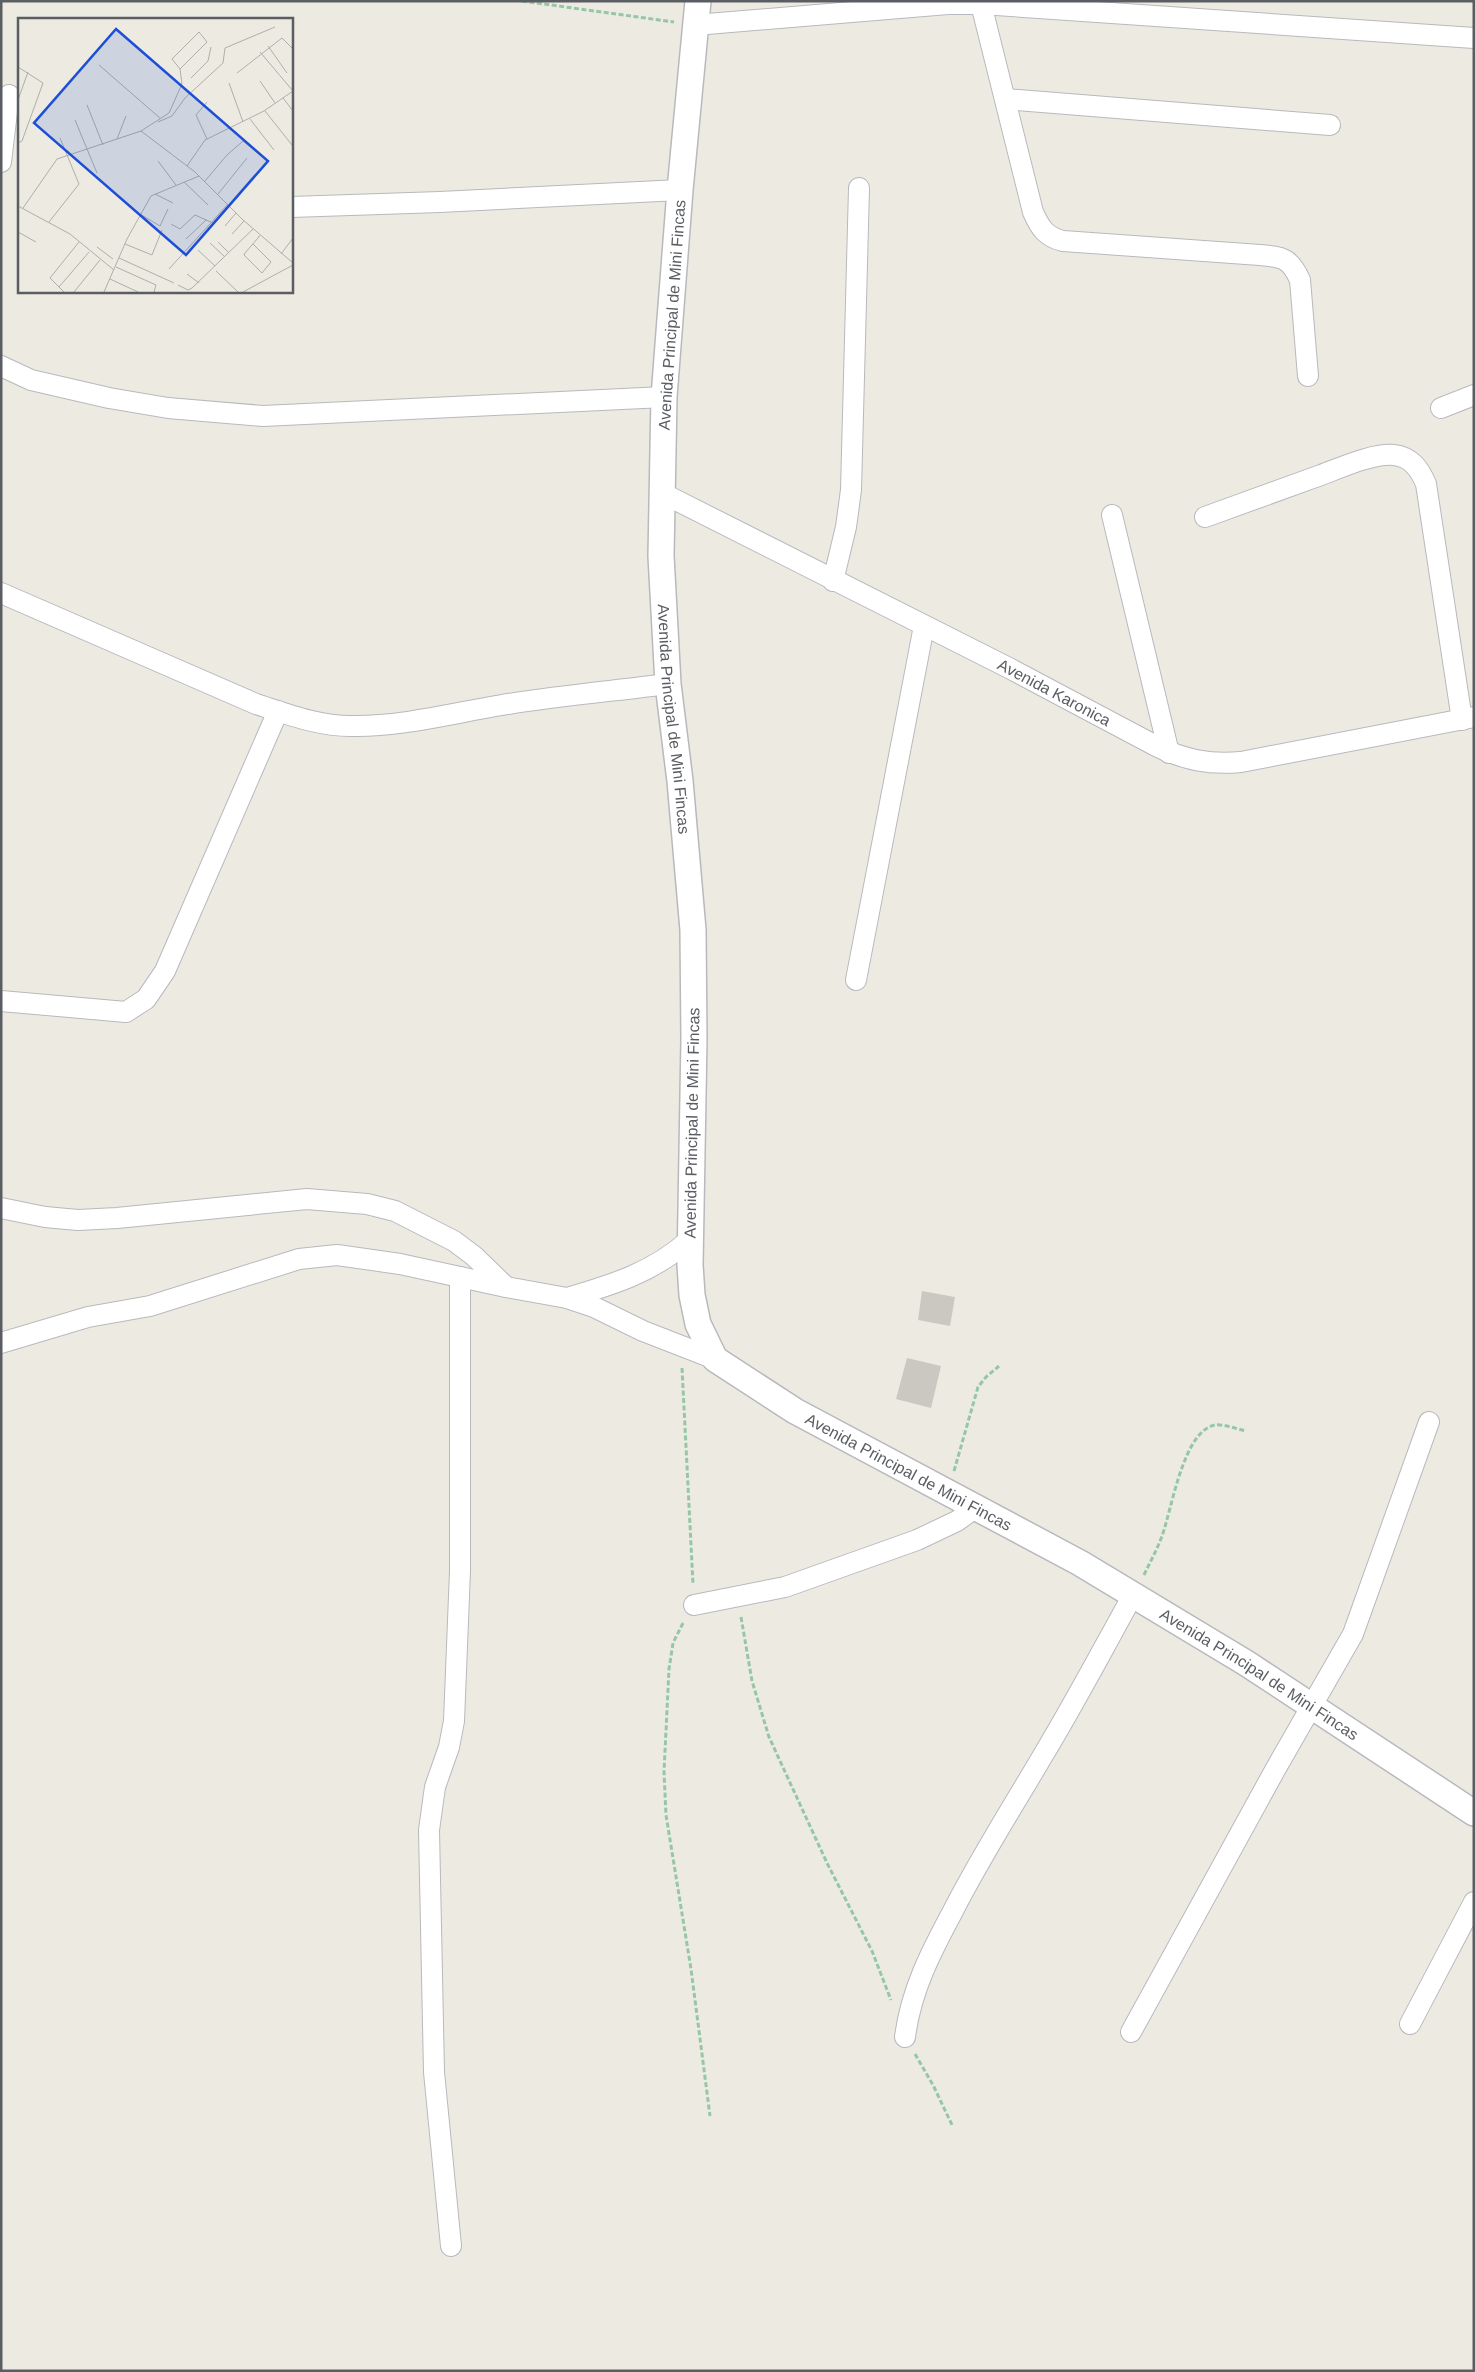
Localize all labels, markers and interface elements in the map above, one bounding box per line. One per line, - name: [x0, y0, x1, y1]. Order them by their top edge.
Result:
- inset map: [18, 18, 292, 292]
- street label: Avenida Principal de Mini Fincas: [655, 199, 689, 431]
- street label: Avenida Principal de Mini Fincas: [655, 603, 693, 835]
- street label: Avenida Karonica: [995, 655, 1114, 729]
- street label: Avenida Principal de Mini Fincas: [681, 1007, 703, 1239]
- street label: Avenida Principal de Mini Fincas: [803, 1410, 1015, 1534]
- street label: Avenida Principal de Mini Fincas: [1157, 1605, 1362, 1743]

